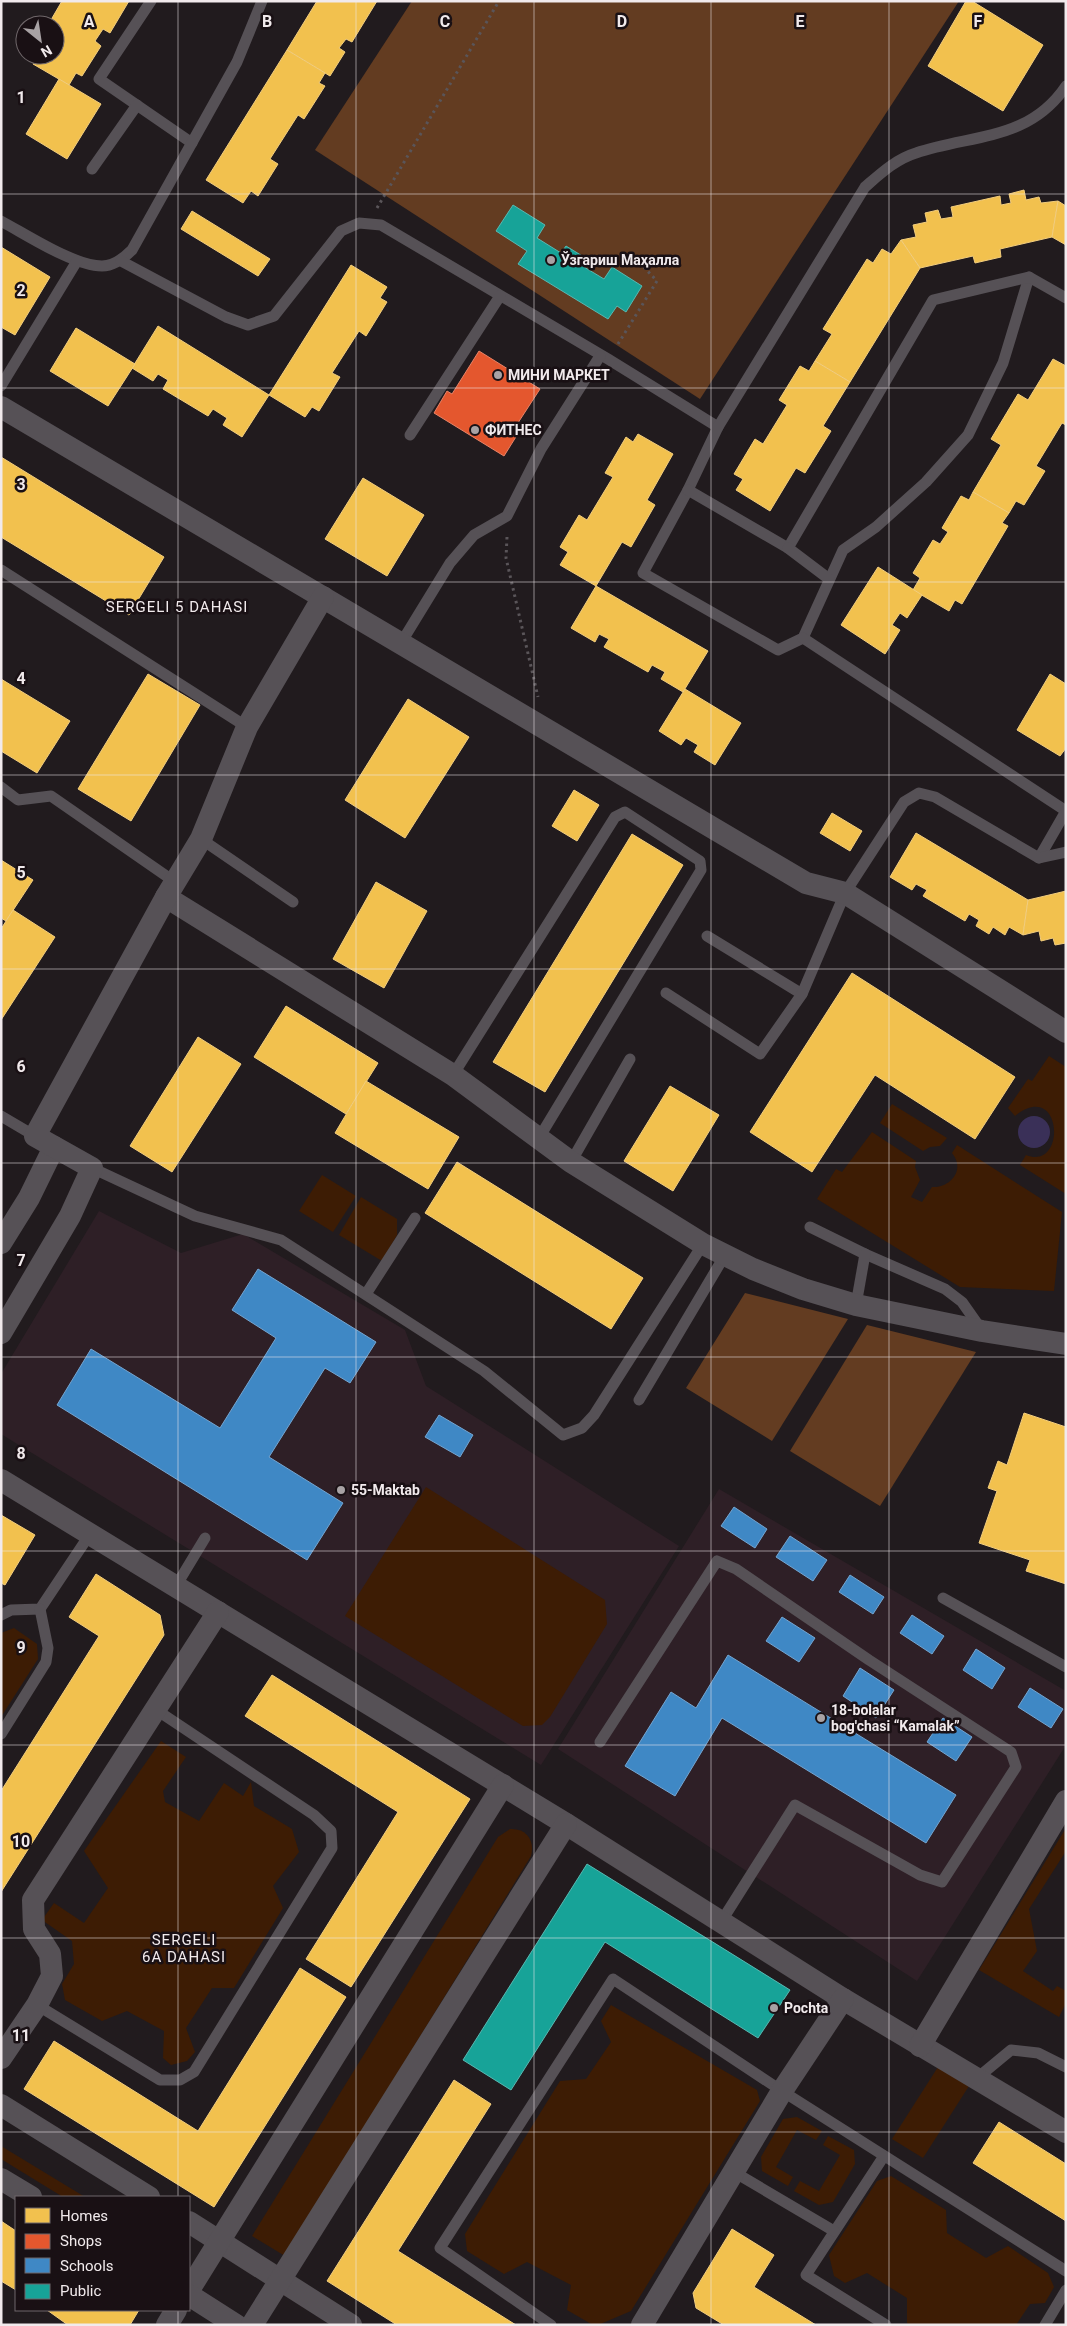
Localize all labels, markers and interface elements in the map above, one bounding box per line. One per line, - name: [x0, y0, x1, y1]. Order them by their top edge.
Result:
- text: A: [84, 12, 95, 31]
- text: B: [262, 12, 272, 31]
- text: C: [440, 12, 450, 31]
- text: D: [617, 12, 627, 31]
- text: E: [796, 12, 805, 31]
- text: F: [974, 12, 983, 31]
- north arrow: [15, 15, 65, 65]
- text: N: [38, 42, 55, 61]
- text: 1: [16, 88, 26, 107]
- place label: Ўзгариш Маҳалла: [561, 251, 680, 268]
- marker: Ўзгариш Маҳалла: [545, 254, 557, 266]
- text: 2: [16, 281, 26, 300]
- place label: МИНИ МАРКЕТ: [508, 367, 610, 383]
- marker: МИНИ МАРКЕТ: [492, 369, 504, 381]
- place label: ФИТНЕС: [485, 422, 542, 438]
- marker: ФИТНЕС: [469, 424, 481, 436]
- text: 3: [16, 475, 26, 494]
- district label: SERGELI 5 DAHASI: [106, 598, 248, 616]
- text: 4: [16, 669, 26, 688]
- text: 5: [16, 863, 26, 882]
- text: 6: [16, 1057, 26, 1076]
- text: 7: [16, 1251, 26, 1270]
- text: 8: [16, 1444, 26, 1463]
- place label: 55-Maktab: [351, 1482, 420, 1498]
- marker: 55-Maktab: [335, 1484, 347, 1496]
- text: 9: [16, 1638, 26, 1657]
- place label: 18-bolalar bog'chasi “Kamalak”: [831, 1702, 960, 1734]
- marker: 18-bolalar bog'chasi “Kamalak”: [815, 1712, 827, 1724]
- text: 10: [12, 1832, 30, 1851]
- district label: SERGELI 6A DAHASI: [142, 1931, 226, 1966]
- place label: Pochta: [784, 2000, 829, 2016]
- marker: Pochta: [768, 2002, 780, 2014]
- text: 11: [12, 2026, 30, 2045]
- legend: [15, 2196, 190, 2311]
- text: Homes: [60, 2207, 108, 2225]
- text: Shops: [60, 2232, 102, 2250]
- text: Schools: [60, 2257, 114, 2275]
- text: Public: [60, 2282, 101, 2300]

